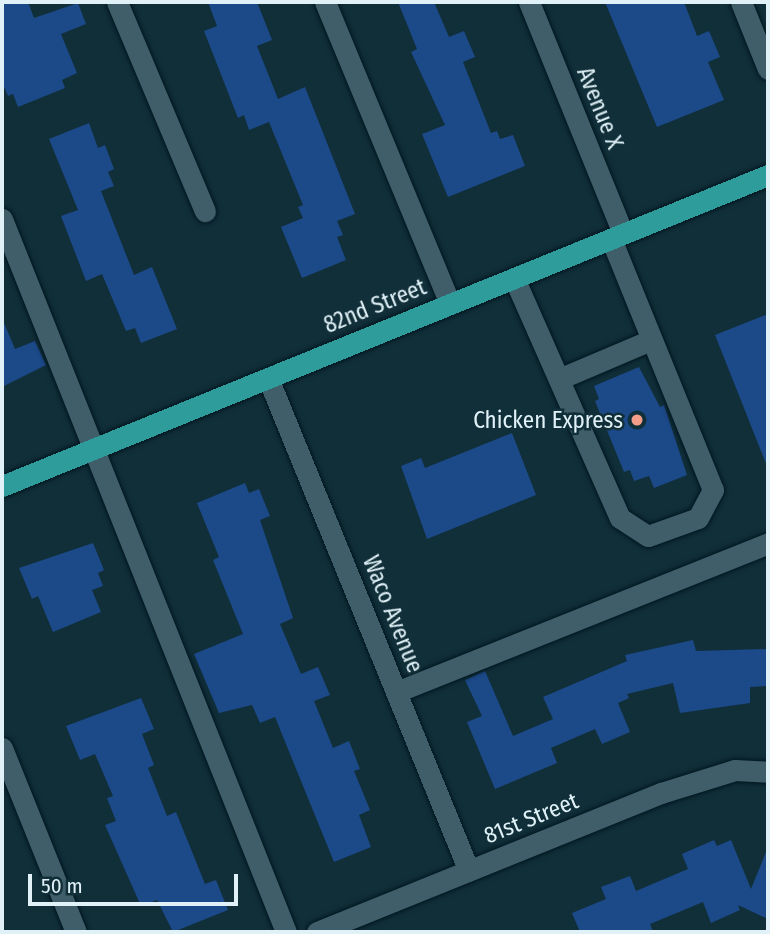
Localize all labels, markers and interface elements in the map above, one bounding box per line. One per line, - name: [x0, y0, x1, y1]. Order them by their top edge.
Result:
- street label: Avenue X: [571, 63, 629, 153]
- street label: 82nd Street: [320, 273, 430, 339]
- place label: Chicken Express: [473, 406, 623, 434]
- marker: Chicken Express: [629, 412, 645, 428]
- street label: Waco Avenue: [357, 551, 429, 677]
- street label: 81st Street: [480, 787, 582, 849]
- scale bar: [32, 860, 242, 904]
- text: 50 m: [41, 873, 83, 899]

